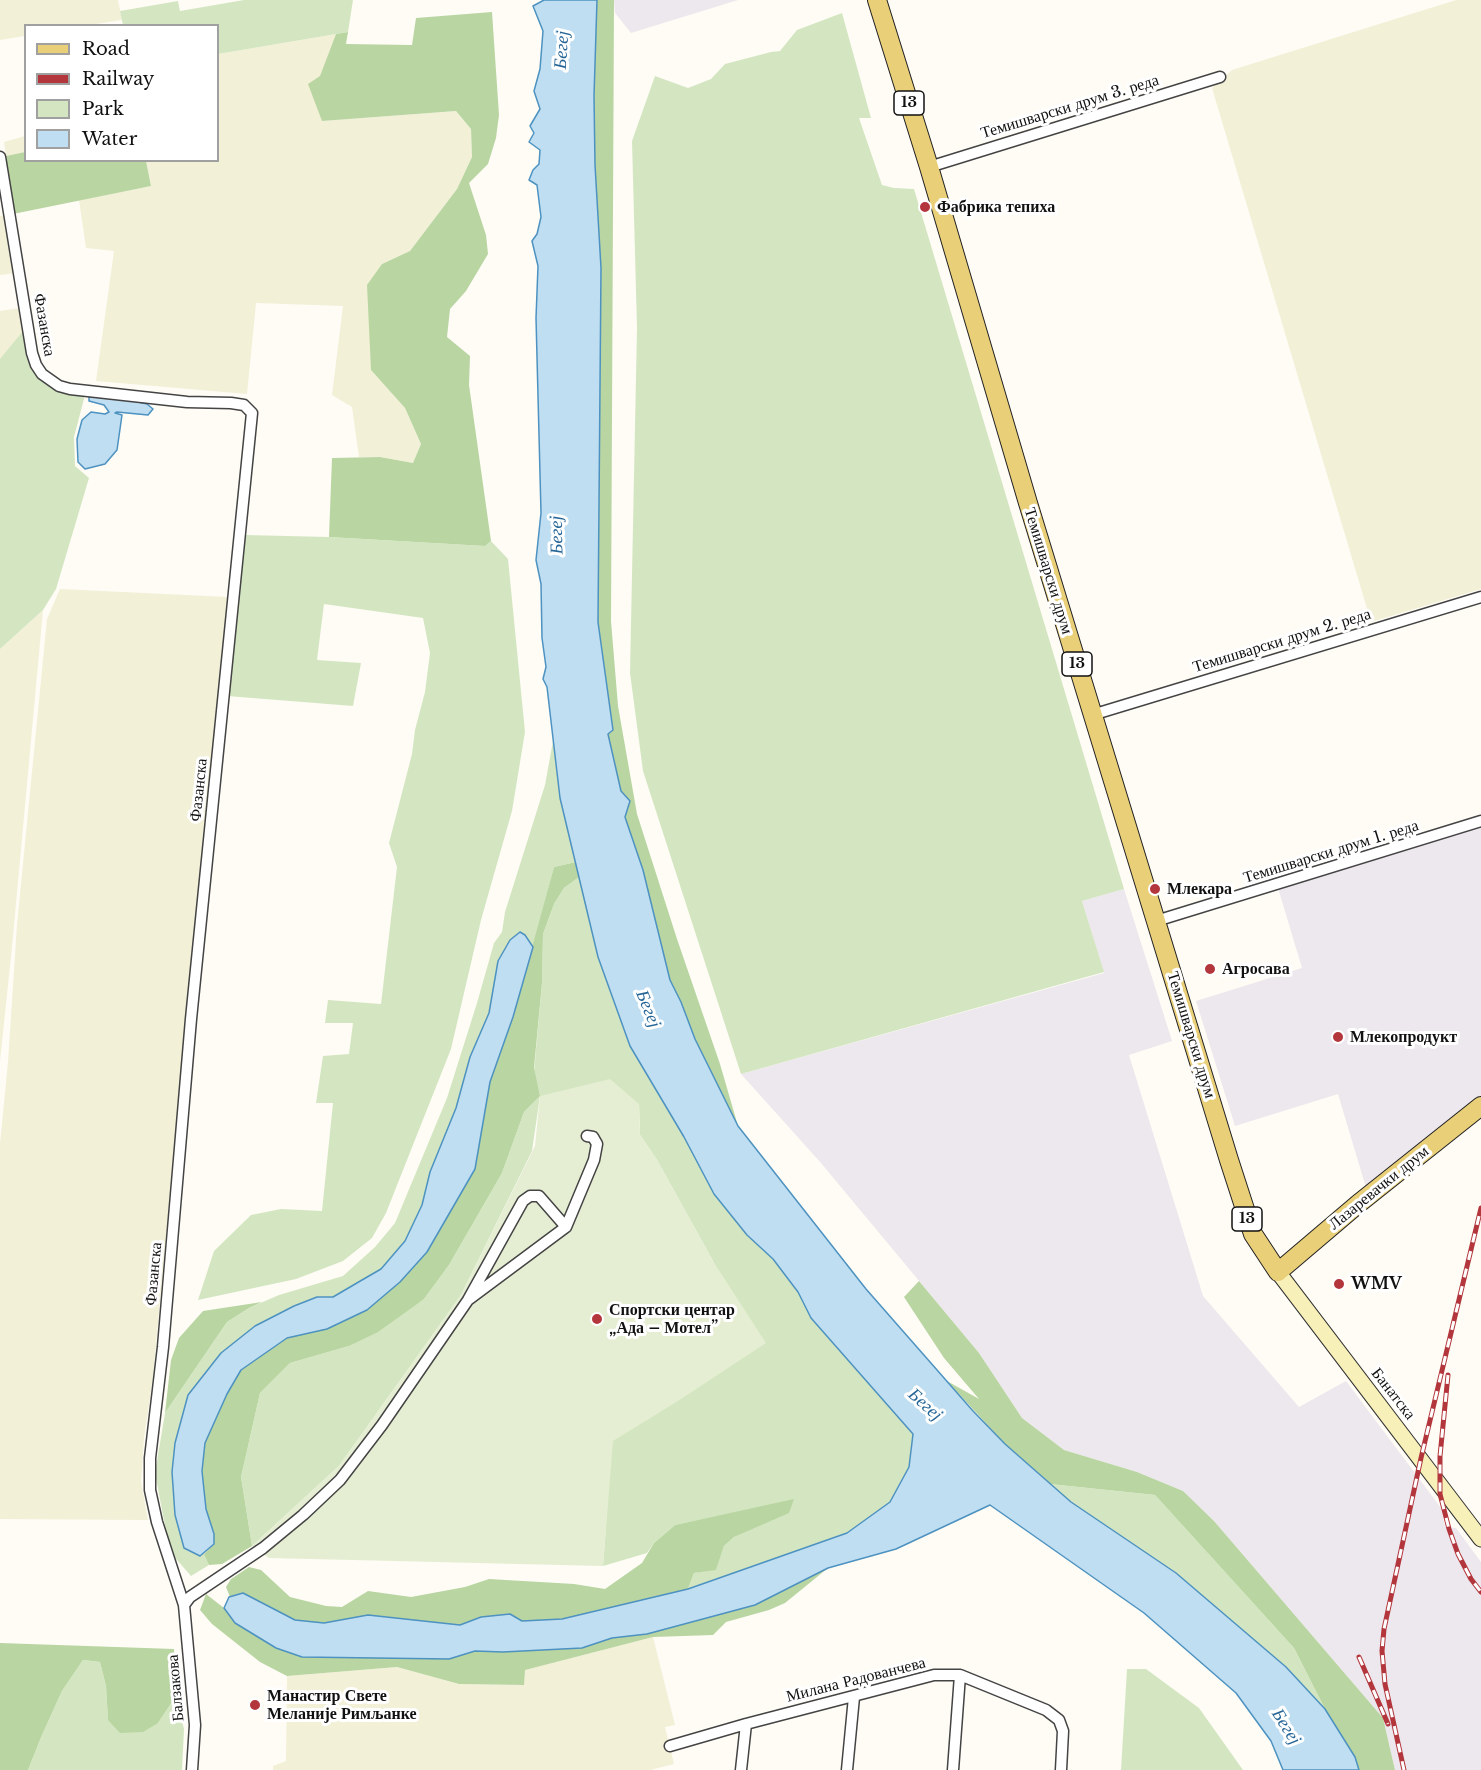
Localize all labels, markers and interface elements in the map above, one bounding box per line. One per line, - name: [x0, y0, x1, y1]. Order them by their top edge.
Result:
- legend: [24, 24, 219, 162]
- water label: Бегеј: [550, 30, 574, 70]
- text: Road: [82, 38, 130, 60]
- text: Railway: [82, 68, 154, 90]
- street label: Темишварски друм 3. реда: [979, 71, 1161, 143]
- road number: 13: [894, 91, 924, 115]
- text: Park: [82, 98, 124, 120]
- text: Water: [82, 128, 137, 150]
- place label: Фабрика тепиха: [937, 197, 1055, 217]
- marker: Фабрика тепиха: [918, 200, 932, 214]
- street label: Фазанска: [29, 292, 59, 358]
- street label: Темишварски друм: [1020, 505, 1076, 637]
- water label: Бегеј: [546, 516, 568, 554]
- street label: Темишварски друм 2. реда: [1191, 605, 1373, 677]
- road number: 13: [1062, 652, 1092, 676]
- street label: Фазанска: [186, 757, 212, 823]
- street label: Темишварски друм 1. реда: [1241, 816, 1421, 888]
- place label: Млекара: [1167, 879, 1232, 899]
- marker: Млекара: [1148, 882, 1162, 896]
- place label: Агросава: [1222, 959, 1290, 979]
- marker: Агросава: [1203, 962, 1217, 976]
- street label: Темишварски друм: [1163, 969, 1219, 1101]
- water label: Бегеј: [631, 987, 665, 1031]
- place label: Млекопродукт: [1350, 1027, 1457, 1047]
- marker: Млекопродукт: [1331, 1030, 1345, 1044]
- street label: Лазаревачки друм: [1325, 1142, 1433, 1234]
- road number: 13: [1232, 1207, 1262, 1231]
- street label: Фазанска: [142, 1242, 166, 1306]
- place label: WMV: [1351, 1274, 1402, 1294]
- marker: WMV: [1332, 1277, 1346, 1291]
- place label: Спортски центар „Ада – Мотел”: [609, 1300, 735, 1338]
- marker: Спортски центар „Ада – Мотел”: [590, 1312, 604, 1326]
- street label: Банатска: [1367, 1364, 1419, 1424]
- water label: Бегеј: [903, 1384, 947, 1426]
- street label: Милана Радованчева: [784, 1653, 928, 1707]
- street label: Балзакова: [164, 1654, 188, 1722]
- place label: Манастир Свете Меланије Римљанке: [267, 1686, 417, 1724]
- marker: Манастир Свете Меланије Римљанке: [248, 1698, 262, 1712]
- water label: Бегеј: [1267, 1705, 1305, 1749]

